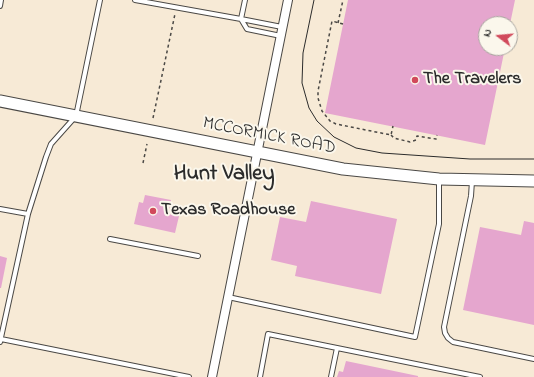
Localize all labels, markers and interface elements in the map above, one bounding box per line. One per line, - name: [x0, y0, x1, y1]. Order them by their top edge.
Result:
- north arrow: [478, 16, 518, 56]
- text: N: [479, 27, 496, 39]
- place label: The Travelers: [423, 69, 521, 91]
- marker: The Travelers: [410, 75, 420, 85]
- street label: MCCORMICK ROAD: [201, 114, 337, 160]
- district label: Hunt Valley: [174, 162, 274, 188]
- place label: Texas Roadhouse: [161, 200, 295, 222]
- marker: Texas Roadhouse: [148, 206, 158, 216]

